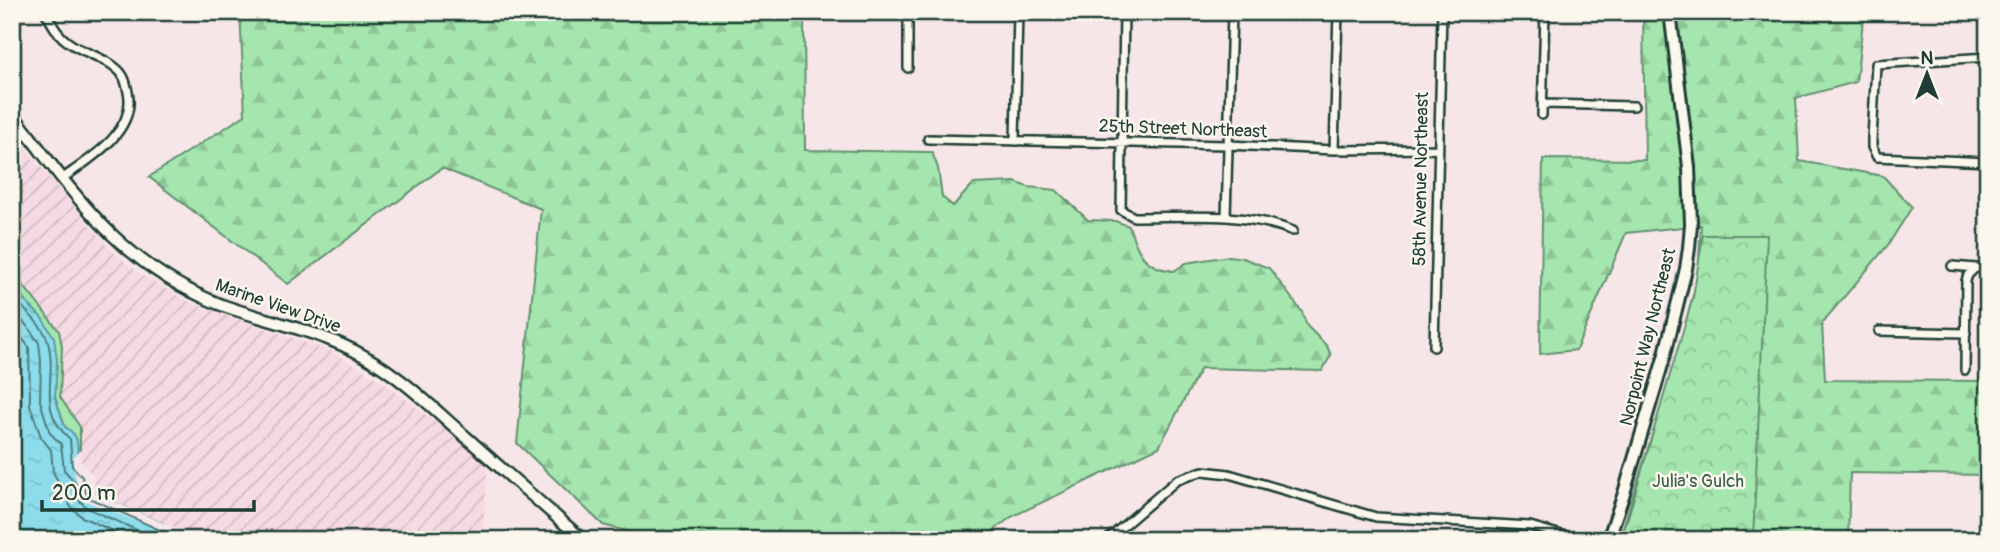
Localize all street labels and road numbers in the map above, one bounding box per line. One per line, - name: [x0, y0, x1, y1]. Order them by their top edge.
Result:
- street label: 58th Avenue Northeast: [1408, 91, 1434, 266]
- street label: 25th Street Northeast: [1098, 115, 1268, 143]
- street label: Norpoint Way Northeast: [1615, 245, 1681, 428]
- street label: Marine View Drive: [212, 274, 344, 338]

